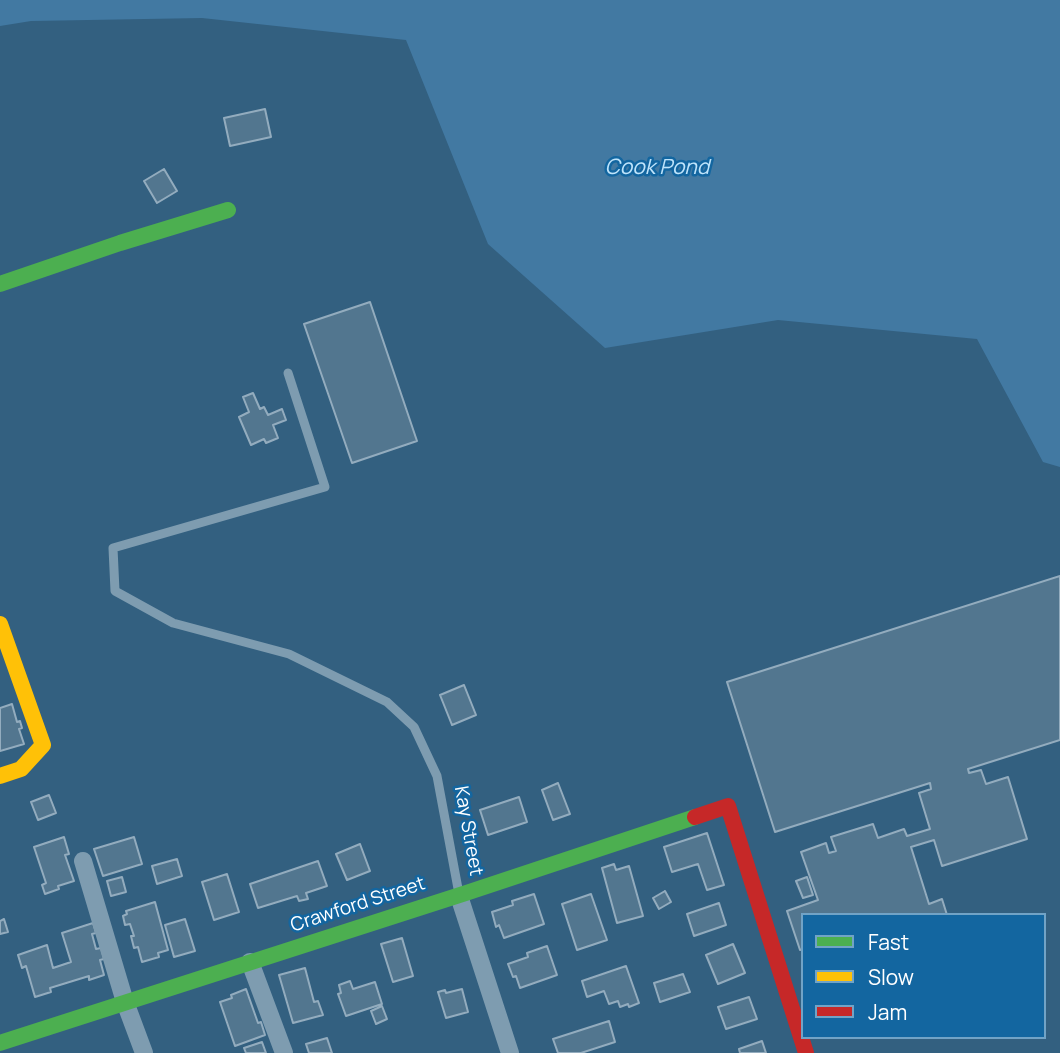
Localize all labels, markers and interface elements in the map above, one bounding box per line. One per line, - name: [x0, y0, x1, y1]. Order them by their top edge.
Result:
- water label: Cook Pond: [605, 155, 709, 181]
- street label: Kay Street: [449, 784, 487, 878]
- street label: Crawford Street: [288, 873, 428, 937]
- legend: [801, 913, 1046, 1039]
- text: Fast: [868, 928, 909, 956]
- text: Slow: [868, 963, 914, 991]
- text: Jam: [868, 998, 907, 1026]

